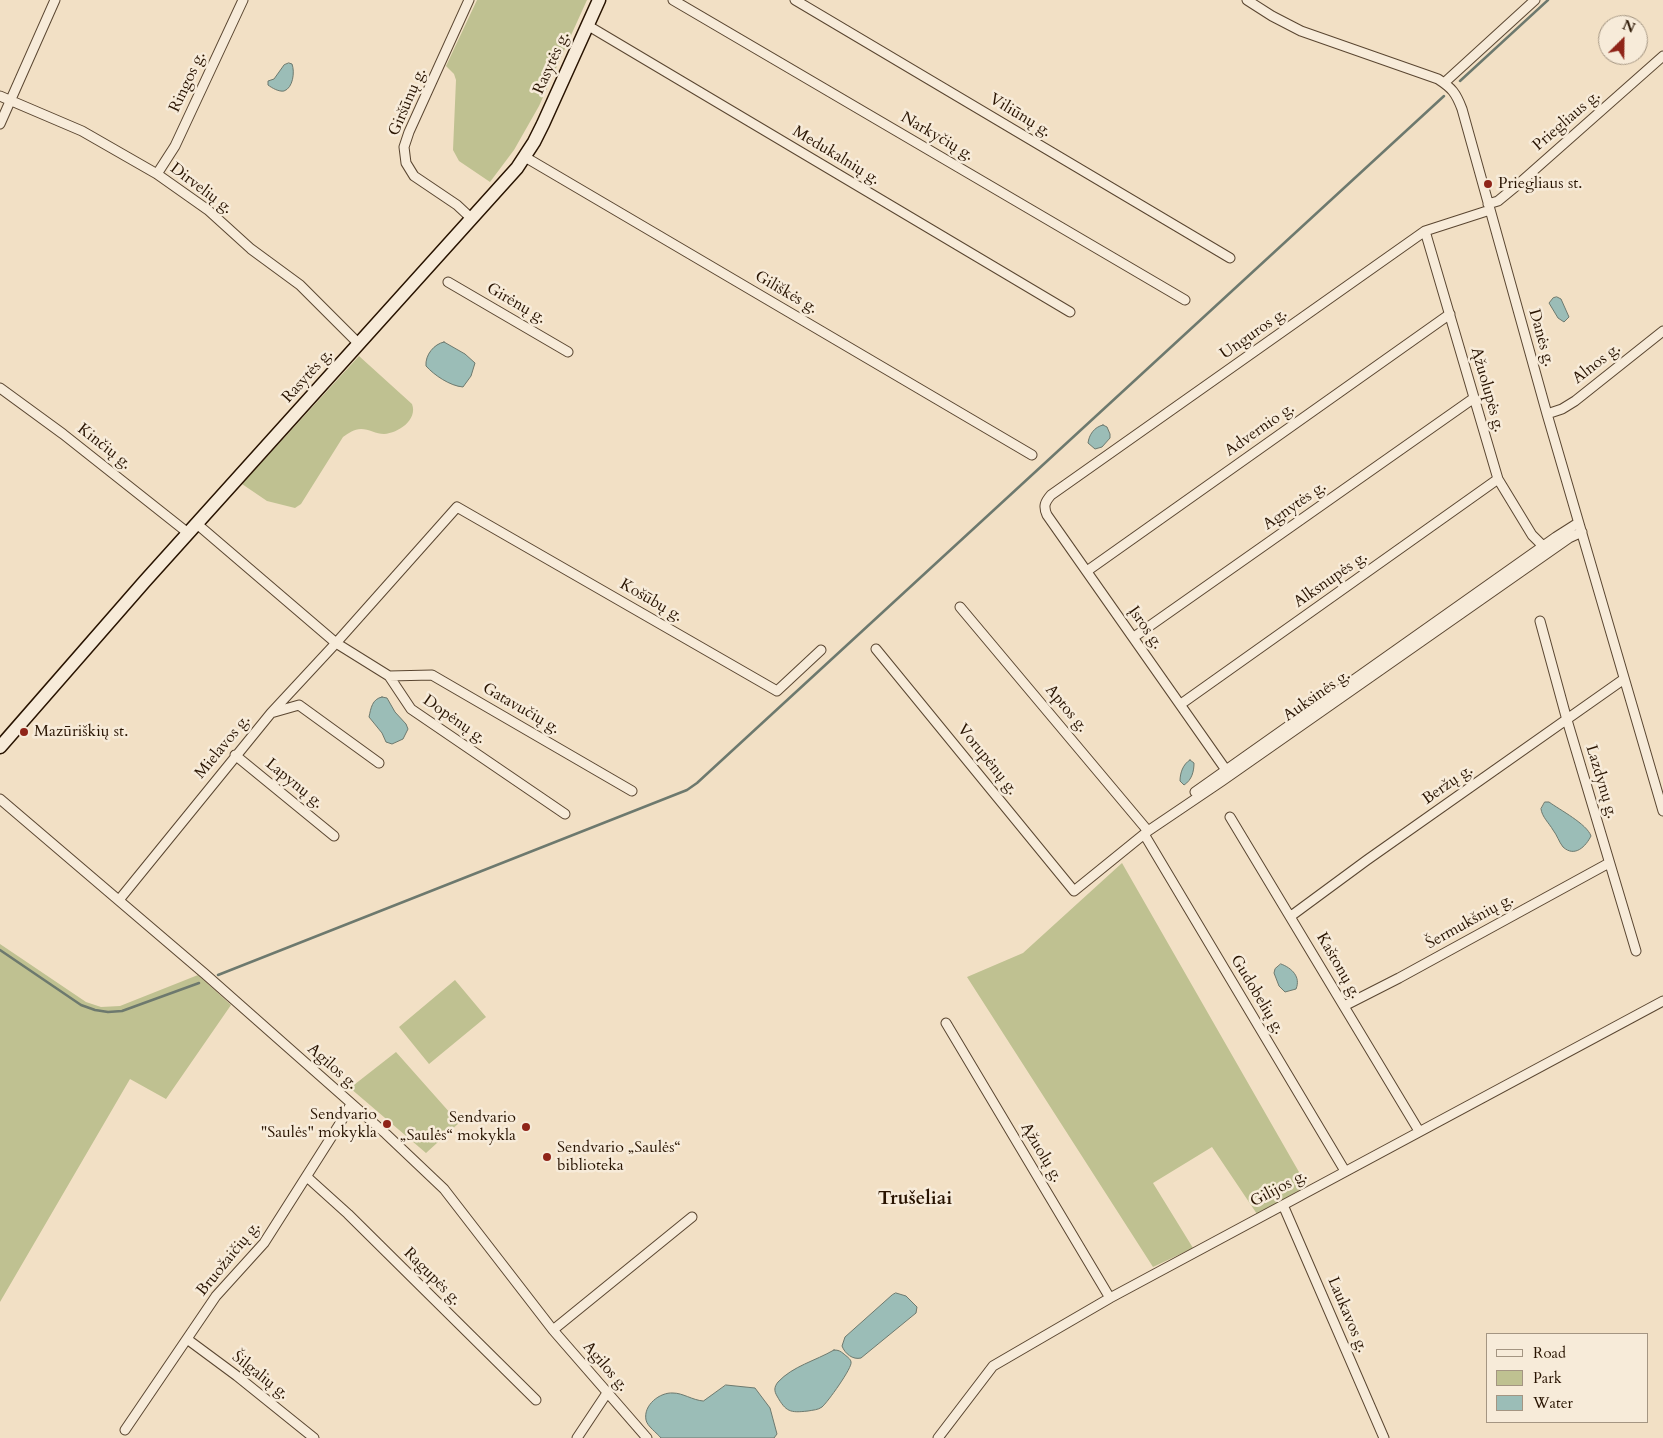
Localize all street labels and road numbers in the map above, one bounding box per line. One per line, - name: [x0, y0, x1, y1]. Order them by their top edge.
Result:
- street label: Rasytės g.: [530, 29, 574, 97]
- street label: Ringos g.: [166, 48, 210, 116]
- street label: Giršūnų g.: [385, 65, 431, 139]
- street label: Priegliaus g.: [1529, 87, 1605, 155]
- street label: Viliūnų g.: [986, 90, 1054, 142]
- street label: Narkyčių g.: [897, 108, 977, 166]
- street label: Medukalnių g.: [789, 122, 883, 190]
- street label: Dirvelių g.: [166, 159, 236, 219]
- street label: Giliškės g.: [751, 267, 821, 319]
- street label: Girėnų g.: [483, 279, 549, 329]
- street label: Unguros g.: [1217, 304, 1291, 364]
- street label: Danės g.: [1524, 307, 1558, 369]
- street label: Alnos g.: [1569, 339, 1625, 389]
- street label: Rasytės g.: [279, 345, 337, 407]
- street label: Ąžuolupės g.: [1466, 345, 1508, 435]
- street label: Advernio g.: [1221, 399, 1299, 461]
- street label: Kinčių g.: [73, 420, 135, 474]
- street label: Agnytės g.: [1260, 477, 1330, 535]
- street label: Alksnupės g.: [1290, 548, 1372, 612]
- street label: Košūbų g.: [616, 575, 686, 627]
- street label: Įsros g.: [1123, 603, 1167, 653]
- street label: Auksinės g.: [1280, 666, 1354, 726]
- street label: Gatavučių g.: [479, 679, 563, 739]
- street label: Aptos g.: [1041, 681, 1091, 737]
- street label: Dopėnų g.: [419, 691, 489, 749]
- street label: Mielavos g.: [191, 711, 255, 783]
- street label: Vorupėnų g.: [953, 721, 1021, 799]
- street label: Lazdynų g.: [1581, 743, 1621, 821]
- street label: Lapynų g.: [261, 755, 327, 813]
- street label: Beržų g.: [1419, 761, 1477, 809]
- street label: Šermukšnių g.: [1423, 890, 1517, 954]
- street label: Kaštonų g.: [1311, 930, 1365, 1002]
- street label: Gudobelių g.: [1226, 952, 1288, 1038]
- street label: Agilos g.: [303, 1040, 361, 1094]
- street label: Ąžuolų g.: [1016, 1120, 1066, 1186]
- street label: Gilijos g.: [1247, 1166, 1311, 1212]
- street label: Bruožaičių g.: [193, 1218, 265, 1300]
- street label: Ragupės g.: [399, 1244, 465, 1310]
- street label: Laukavos g.: [1322, 1274, 1372, 1356]
- street label: Agilos g.: [578, 1338, 632, 1396]
- street label: Šilgalių g.: [228, 1348, 292, 1404]

